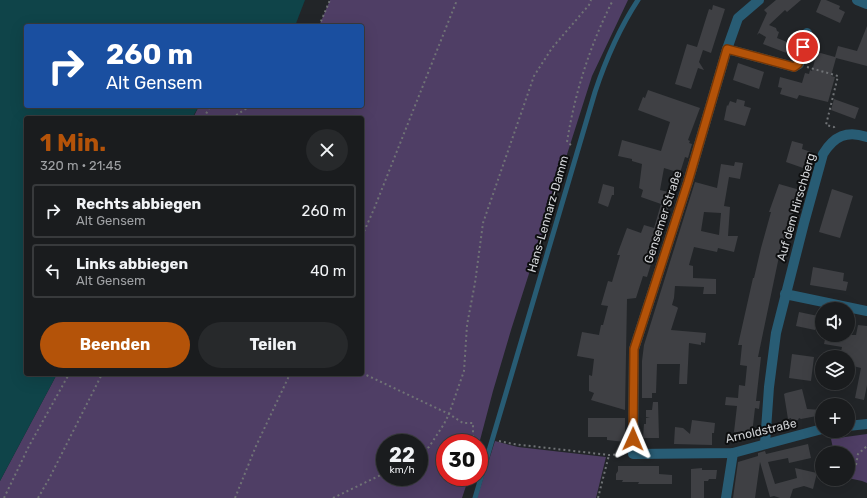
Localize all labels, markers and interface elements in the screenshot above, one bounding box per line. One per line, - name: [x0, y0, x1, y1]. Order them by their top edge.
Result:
- pin: [786, 30, 820, 64]
- icon: arrive: [792, 36, 814, 58]
- text: 260 m: [106, 38, 193, 71]
- icon: right: [40, 40, 92, 92]
- text: Alt Gensem: [106, 72, 202, 94]
- text: 1 Min.: [40, 129, 106, 157]
- button: close: [306, 129, 348, 171]
- street label: Auf dem Hirschberg: [774, 151, 818, 263]
- street label: Hans-Lennarz-Damm: [525, 154, 571, 274]
- text: 320 m · 21:45: [40, 158, 121, 173]
- street label: Gensemer Straße: [641, 169, 685, 265]
- text: Rechts abbiegen: [76, 195, 201, 213]
- icon: right: [42, 200, 64, 222]
- text: 260 m: [302, 202, 346, 220]
- text: Alt Gensem: [76, 213, 146, 228]
- text: Links abbiegen: [76, 255, 188, 273]
- icon: left: [42, 260, 64, 282]
- text: 40 m: [310, 262, 346, 280]
- text: Alt Gensem: [76, 273, 146, 288]
- map controls: [815, 302, 855, 486]
- button: sound: [815, 302, 855, 342]
- button: Beenden: [40, 322, 190, 368]
- button: Teilen: [198, 322, 348, 368]
- button: layers: [815, 350, 855, 390]
- button: +: [815, 398, 855, 438]
- street label: Arnoldstraße: [724, 416, 798, 446]
- position arrow: [612, 418, 654, 460]
- speed limit sign: 30: [436, 434, 488, 486]
- text: 22: [389, 443, 415, 467]
- button: −: [815, 446, 855, 486]
- text: km/h: [390, 464, 414, 476]

